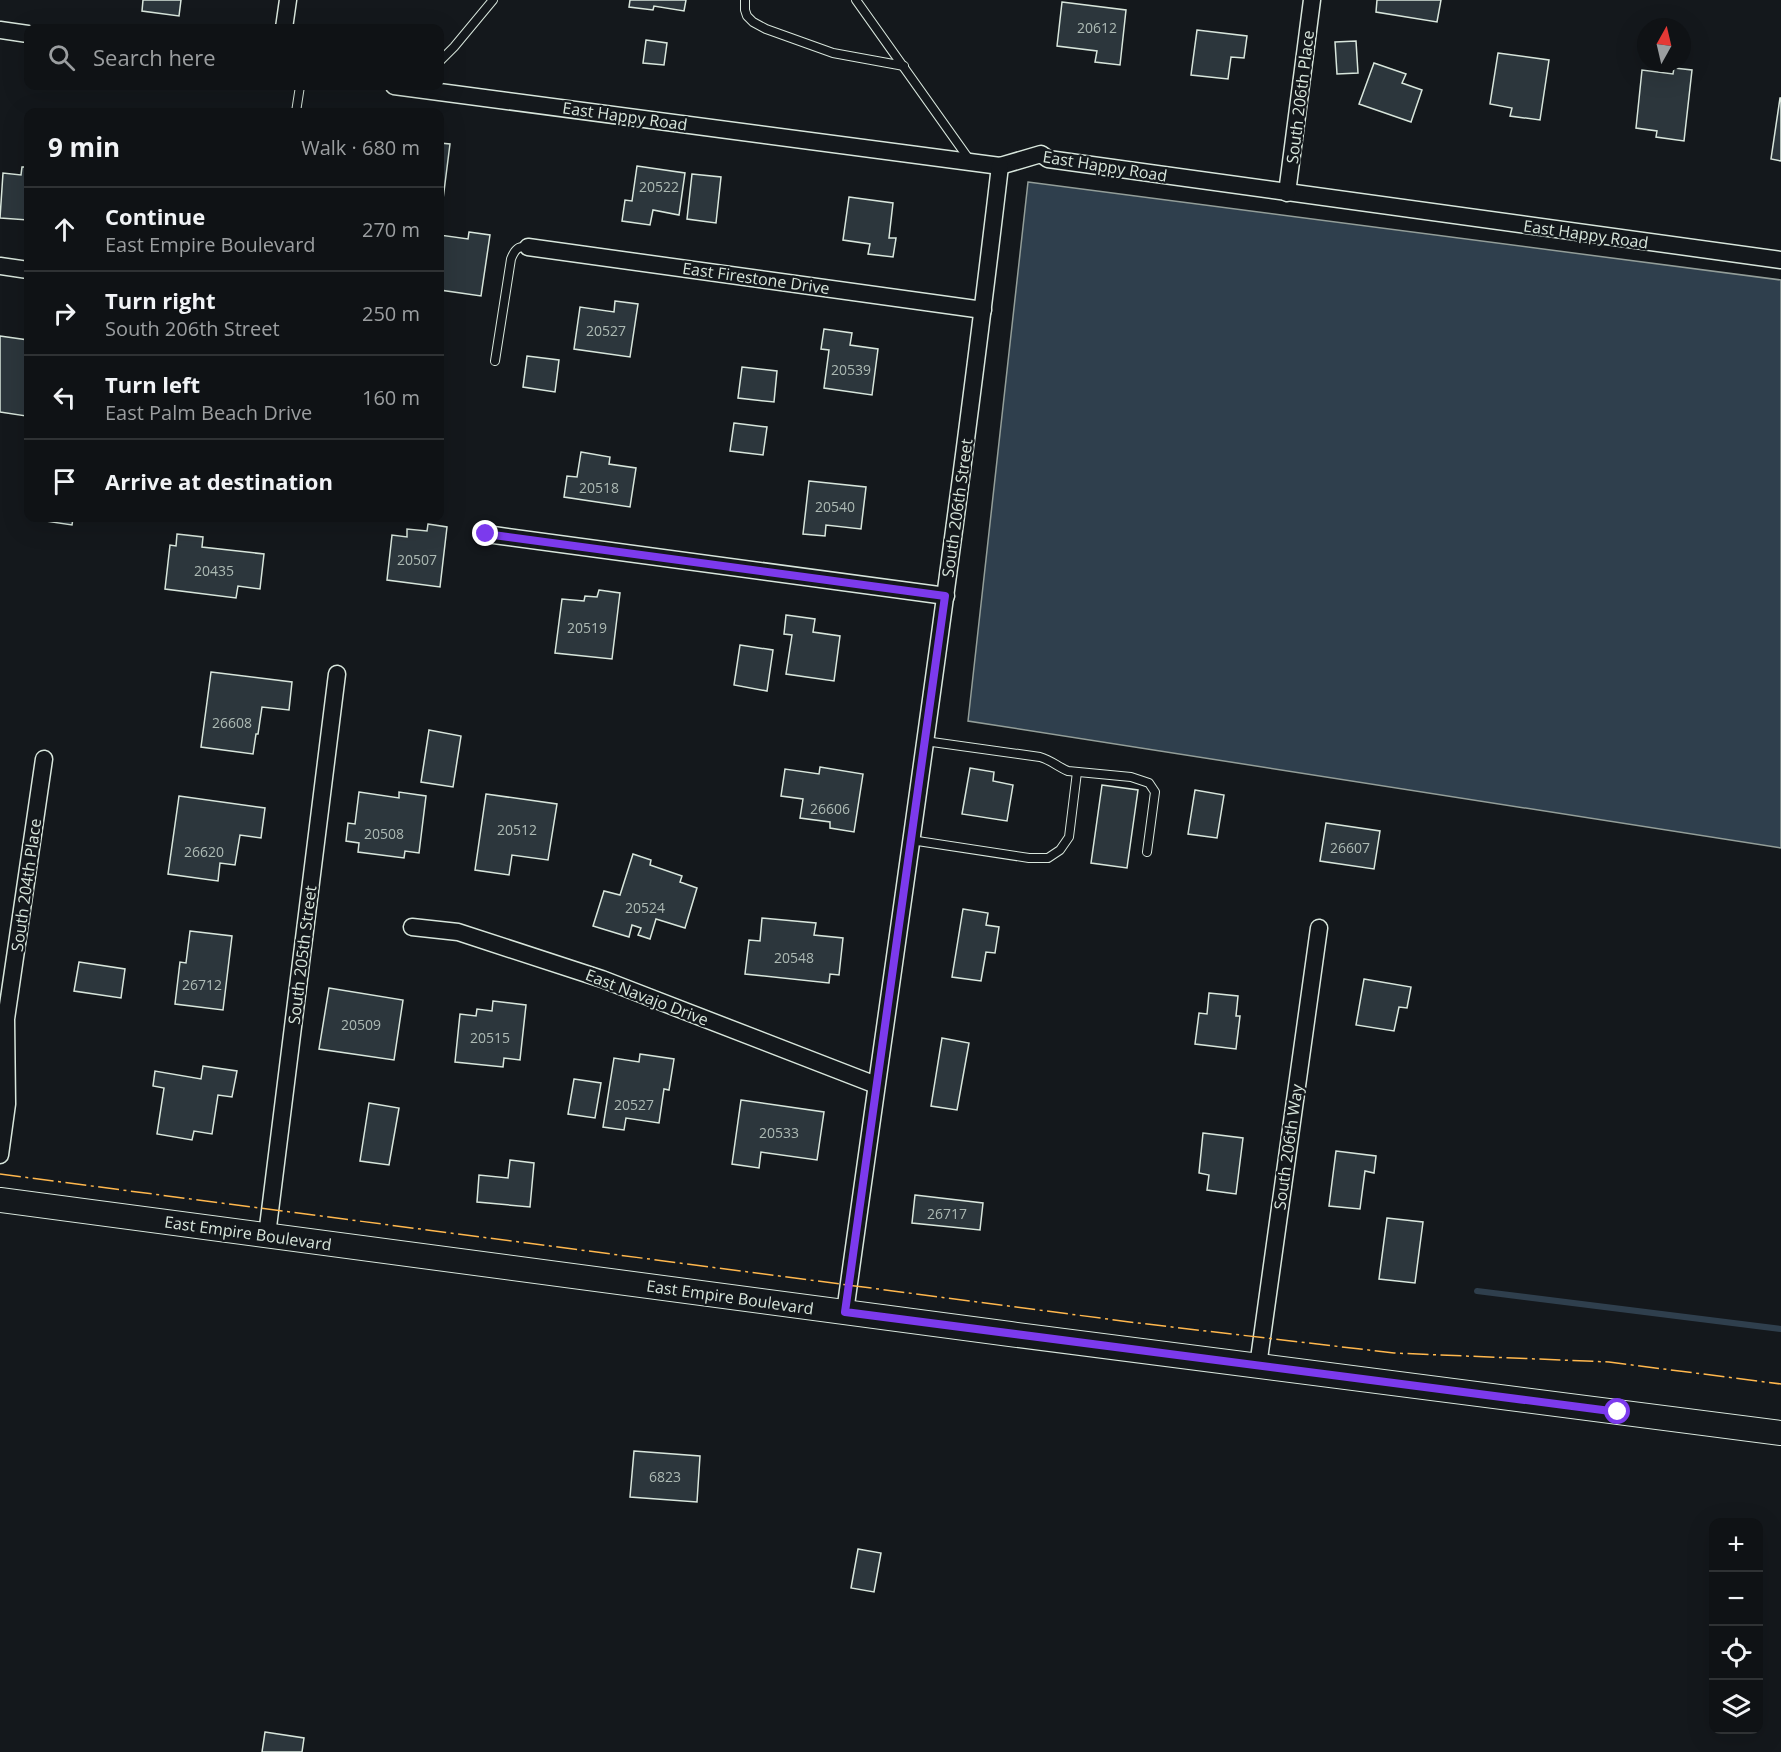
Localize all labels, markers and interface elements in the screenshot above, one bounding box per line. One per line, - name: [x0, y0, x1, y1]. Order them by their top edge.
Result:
- house number: 20612: [1077, 18, 1117, 37]
- north arrow: [1637, 18, 1691, 72]
- search box: [24, 24, 444, 90]
- street label: South 206th Place: [1281, 29, 1319, 165]
- icon: search: [45, 41, 78, 74]
- text: Search here: [93, 42, 216, 72]
- street label: East Happy Road: [561, 96, 689, 136]
- text: 9 min: [48, 129, 120, 165]
- text: Walk · 680 m: [301, 134, 420, 161]
- street label: East Happy Road: [1041, 145, 1169, 187]
- house number: 20522: [639, 177, 679, 196]
- text: Continue: [105, 201, 205, 231]
- icon: ahead: [48, 213, 81, 246]
- street label: East Happy Road: [1522, 214, 1650, 254]
- text: 270 m: [362, 216, 420, 243]
- text: East Empire Boulevard: [105, 231, 316, 258]
- street label: East Firestone Drive: [681, 257, 831, 299]
- text: Turn right: [105, 285, 216, 315]
- icon: right: [48, 297, 81, 330]
- text: 250 m: [362, 300, 420, 327]
- text: South 206th Street: [105, 315, 280, 342]
- house number: 20527: [586, 321, 626, 340]
- house number: 20539: [831, 360, 871, 379]
- text: Turn left: [105, 369, 200, 399]
- icon: left: [48, 381, 81, 414]
- text: 160 m: [362, 384, 420, 411]
- text: East Palm Beach Drive: [105, 399, 312, 426]
- street label: South 206th Street: [936, 437, 978, 579]
- icon: arrive: [48, 465, 81, 498]
- text: Arrive at destination: [105, 466, 333, 496]
- house number: 20518: [579, 478, 619, 497]
- house number: 20540: [815, 497, 855, 516]
- route end: [472, 520, 498, 546]
- house number: 20507: [397, 550, 437, 569]
- house number: 20435: [194, 561, 234, 580]
- house number: 20519: [567, 618, 607, 637]
- house number: 26608: [212, 713, 252, 732]
- house number: 26606: [810, 799, 850, 818]
- street label: South 204th Place: [6, 817, 46, 953]
- house number: 20512: [497, 820, 537, 839]
- house number: 20508: [364, 824, 404, 843]
- house number: 26607: [1330, 838, 1370, 857]
- house number: 26620: [184, 842, 224, 861]
- street label: South 205th Street: [283, 884, 321, 1026]
- house number: 20524: [625, 898, 665, 917]
- house number: 20548: [774, 948, 814, 967]
- street label: East Navajo Drive: [582, 963, 712, 1031]
- house number: 26712: [182, 975, 222, 994]
- house number: 20509: [341, 1015, 381, 1034]
- house number: 20515: [470, 1028, 510, 1047]
- street label: South 206th Way: [1268, 1082, 1308, 1211]
- house number: 20527: [614, 1095, 654, 1114]
- house number: 20533: [759, 1123, 799, 1142]
- house number: 26717: [927, 1204, 967, 1223]
- street label: East Empire Boulevard: [163, 1210, 333, 1256]
- street label: East Empire Boulevard: [645, 1274, 815, 1320]
- route start: [1604, 1398, 1630, 1424]
- house number: 6823: [649, 1467, 681, 1486]
- map controls: [1709, 1518, 1763, 1734]
- button: +: [1709, 1518, 1763, 1572]
- button: −: [1709, 1572, 1763, 1626]
- button: locate: [1709, 1626, 1763, 1680]
- button: layers: [1709, 1680, 1763, 1734]

